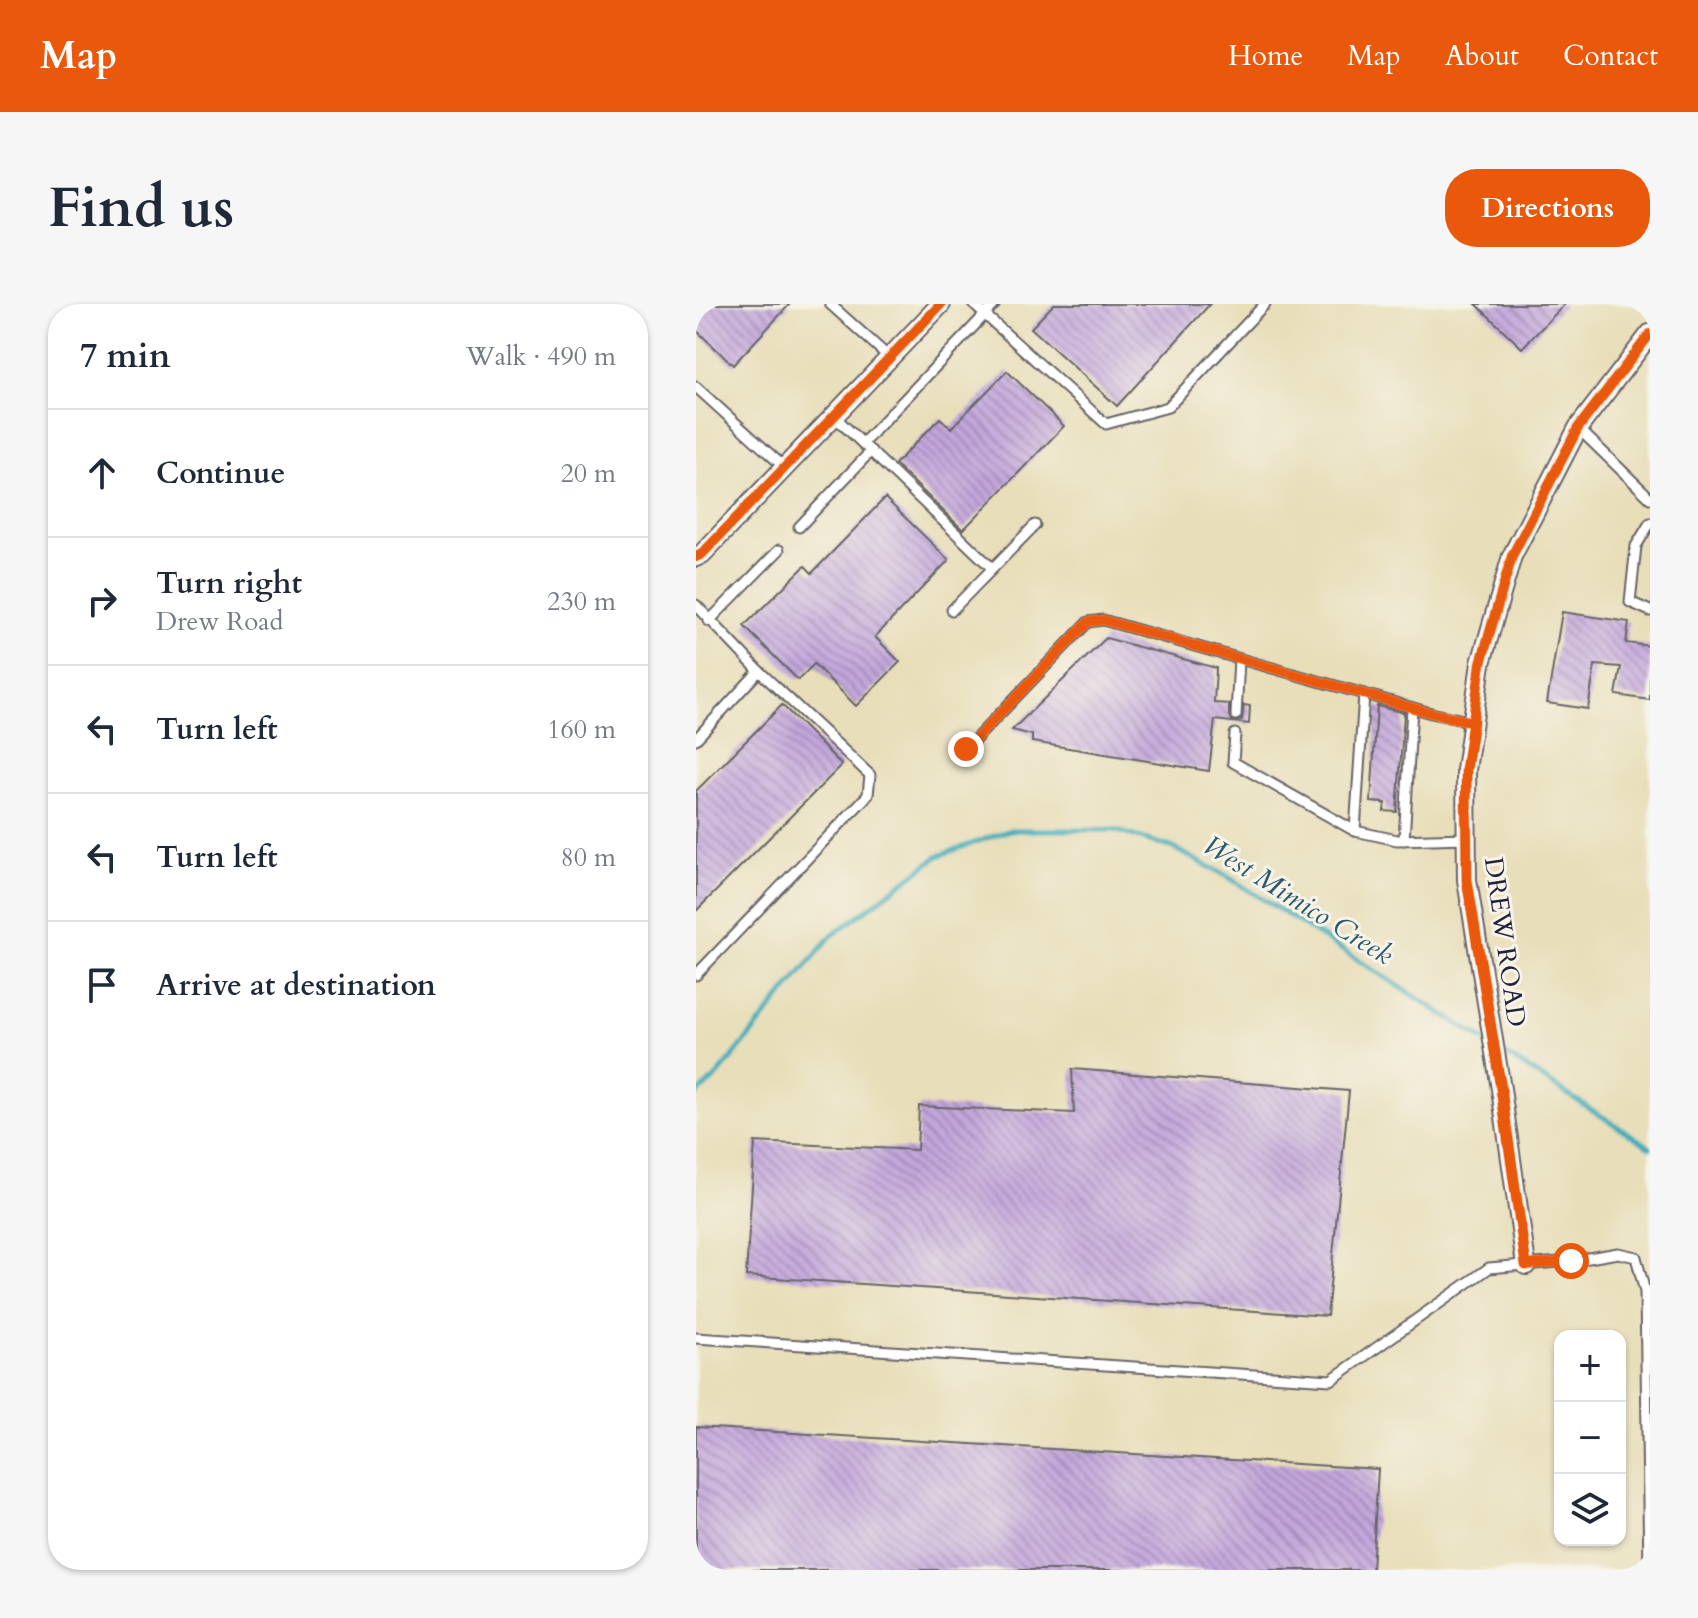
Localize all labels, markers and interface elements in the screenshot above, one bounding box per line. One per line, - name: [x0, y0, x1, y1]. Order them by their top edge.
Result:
- text: Map: [40, 30, 117, 82]
- text: Home: [1228, 37, 1303, 75]
- text: Map: [1347, 37, 1401, 75]
- text: About: [1445, 37, 1519, 75]
- text: Contact: [1563, 37, 1658, 75]
- button: Directions: [1445, 169, 1650, 247]
- text: Find us: [48, 171, 234, 246]
- text: 7 min: [80, 333, 171, 379]
- text: Walk · 490 m: [466, 339, 616, 374]
- icon: ahead: [80, 451, 124, 495]
- text: Continue: [156, 453, 285, 494]
- text: 20 m: [560, 456, 616, 491]
- text: Turn right: [156, 563, 302, 604]
- icon: right: [80, 579, 124, 623]
- text: 230 m: [547, 584, 616, 619]
- text: Drew Road: [156, 604, 283, 639]
- icon: left: [80, 707, 124, 751]
- text: Turn left: [156, 709, 278, 750]
- text: 160 m: [547, 712, 616, 747]
- route end: [948, 731, 984, 767]
- water label: West Mimico Creek: [1196, 826, 1401, 974]
- icon: left: [80, 835, 124, 879]
- text: Turn left: [156, 837, 278, 878]
- text: 80 m: [560, 840, 616, 875]
- street label: DREW ROAD: [1476, 855, 1534, 1029]
- icon: arrive: [80, 963, 124, 1007]
- text: Arrive at destination: [156, 965, 436, 1006]
- route start: [1553, 1243, 1589, 1279]
- map controls: [1554, 1330, 1626, 1546]
- button: +: [1554, 1330, 1626, 1402]
- button: −: [1554, 1402, 1626, 1474]
- button: layers: [1554, 1474, 1626, 1546]

